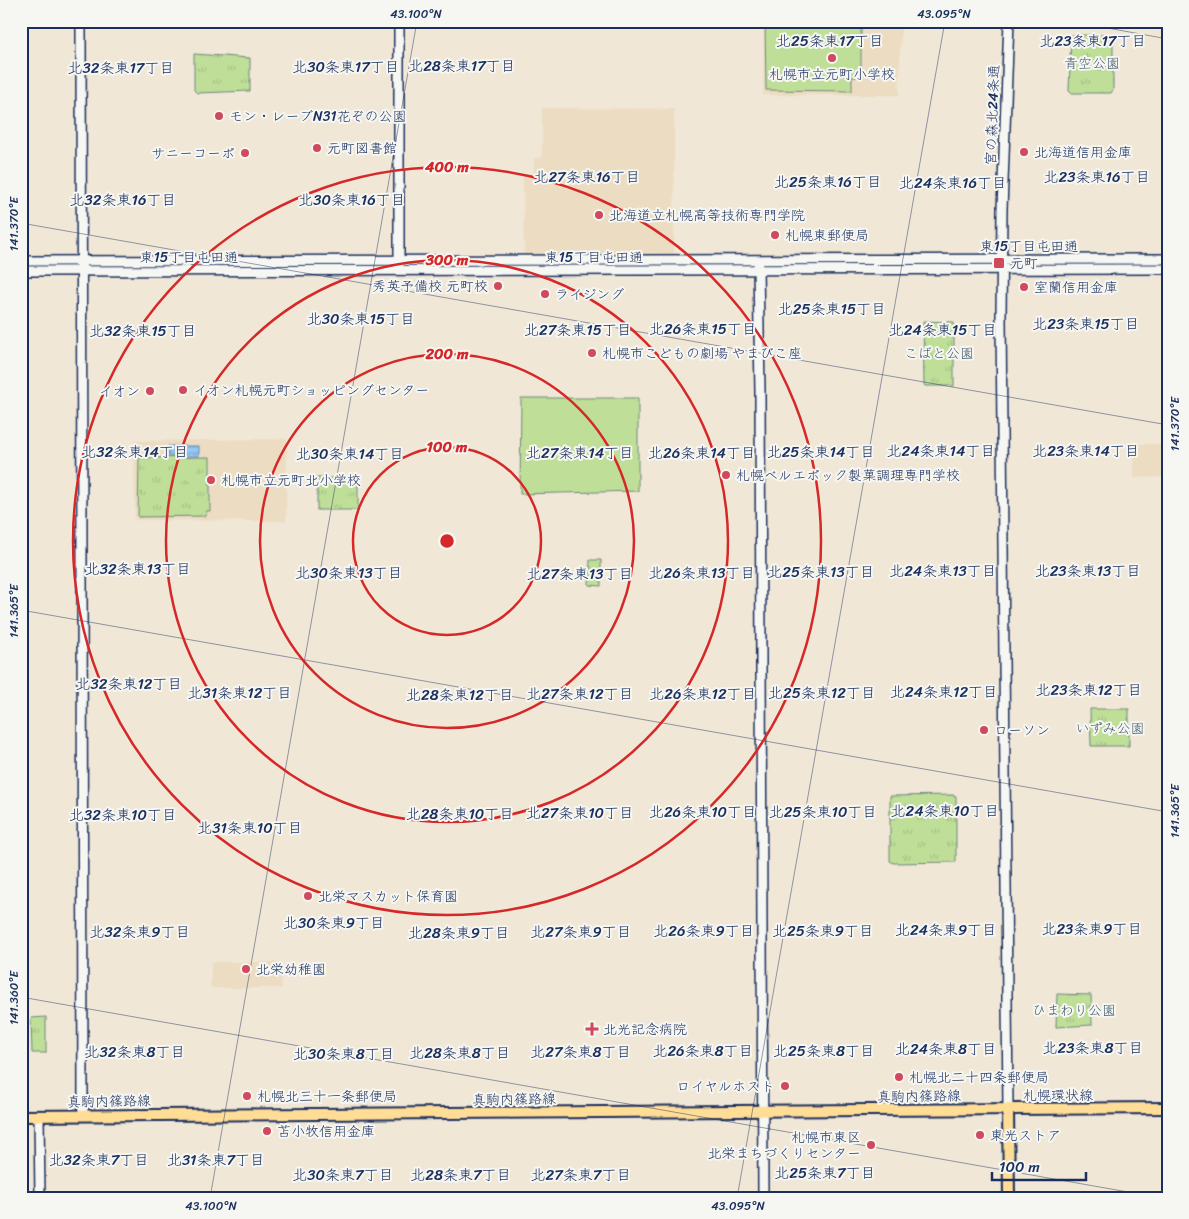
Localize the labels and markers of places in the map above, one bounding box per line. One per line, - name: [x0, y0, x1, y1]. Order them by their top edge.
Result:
- marker: 札幌市立元町小学校: [826, 52, 838, 64]
- place label: 札幌市立元町小学校: [769, 62, 895, 87]
- place label: モン・レーブN31花ぞの公園: [229, 104, 406, 129]
- marker: モン・レーブN31花ぞの公園: [213, 110, 225, 122]
- place label: 元町図書館: [327, 136, 397, 161]
- place label: 北海道信用金庫: [1034, 140, 1132, 165]
- place label: サニーコーポ: [151, 141, 235, 166]
- marker: 元町図書館: [311, 142, 323, 154]
- marker: 北海道信用金庫: [1018, 146, 1030, 158]
- marker: サニーコーポ: [239, 147, 251, 159]
- place label: 北海道立札幌高等技術専門学院: [609, 203, 805, 228]
- marker: 北海道立札幌高等技術専門学院: [593, 209, 605, 221]
- place label: 札幌東郵便局: [785, 223, 869, 248]
- marker: 札幌東郵便局: [769, 229, 781, 241]
- place label: 元町: [1010, 251, 1038, 276]
- marker: 元町: [992, 256, 1006, 270]
- place label: 秀英予備校 元町校: [372, 274, 488, 299]
- place label: 室蘭信用金庫: [1034, 275, 1118, 300]
- marker: 秀英予備校 元町校: [492, 280, 504, 292]
- marker: 室蘭信用金庫: [1018, 281, 1030, 293]
- place label: ライジング: [555, 282, 624, 307]
- marker: ライジング: [539, 288, 551, 300]
- place label: 札幌市こどもの劇場 やまびこ座: [602, 341, 802, 366]
- marker: 札幌市こどもの劇場 やまびこ座: [586, 347, 598, 359]
- place label: イオン札幌元町ショッピングセンター: [193, 378, 429, 403]
- place label: イオン: [99, 379, 140, 404]
- marker: イオン札幌元町ショッピングセンター: [177, 384, 189, 396]
- marker: イオン: [144, 385, 156, 397]
- place label: 札幌ベルエポック製菓調理専門学校: [736, 463, 960, 488]
- place label: 札幌市立元町北小学校: [221, 468, 361, 493]
- marker: 札幌ベルエポック製菓調理専門学校: [720, 469, 732, 481]
- marker: 札幌市立元町北小学校: [205, 474, 217, 486]
- centre of rings: [438, 532, 456, 550]
- place label: ローソン: [994, 718, 1050, 743]
- marker: ローソン: [978, 724, 990, 736]
- place label: 北栄マスカット保育園: [318, 884, 458, 909]
- marker: 北栄マスカット保育園: [302, 890, 314, 902]
- place label: 北栄幼稚園: [256, 957, 326, 982]
- marker: 北栄幼稚園: [240, 963, 252, 975]
- place label: 北光記念病院: [603, 1017, 687, 1042]
- marker: 北光記念病院: [585, 1022, 599, 1036]
- place label: 札幌北二十四条郵便局: [909, 1065, 1049, 1090]
- marker: 札幌北二十四条郵便局: [893, 1071, 905, 1083]
- place label: ロイヤルホスト: [676, 1074, 775, 1099]
- marker: ロイヤルホスト: [779, 1080, 791, 1092]
- place label: 札幌北三十一条郵便局: [257, 1084, 397, 1109]
- marker: 札幌北三十一条郵便局: [241, 1090, 253, 1102]
- place label: 苫小牧信用金庫: [277, 1119, 375, 1144]
- place label: 東光ストア: [990, 1123, 1061, 1148]
- marker: 苫小牧信用金庫: [261, 1125, 273, 1137]
- place label: 札幌市東区 北栄まちづくりセンター: [708, 1125, 861, 1166]
- marker: 東光ストア: [974, 1129, 986, 1141]
- marker: 札幌市東区 北栄まちづくりセンター: [865, 1139, 877, 1151]

